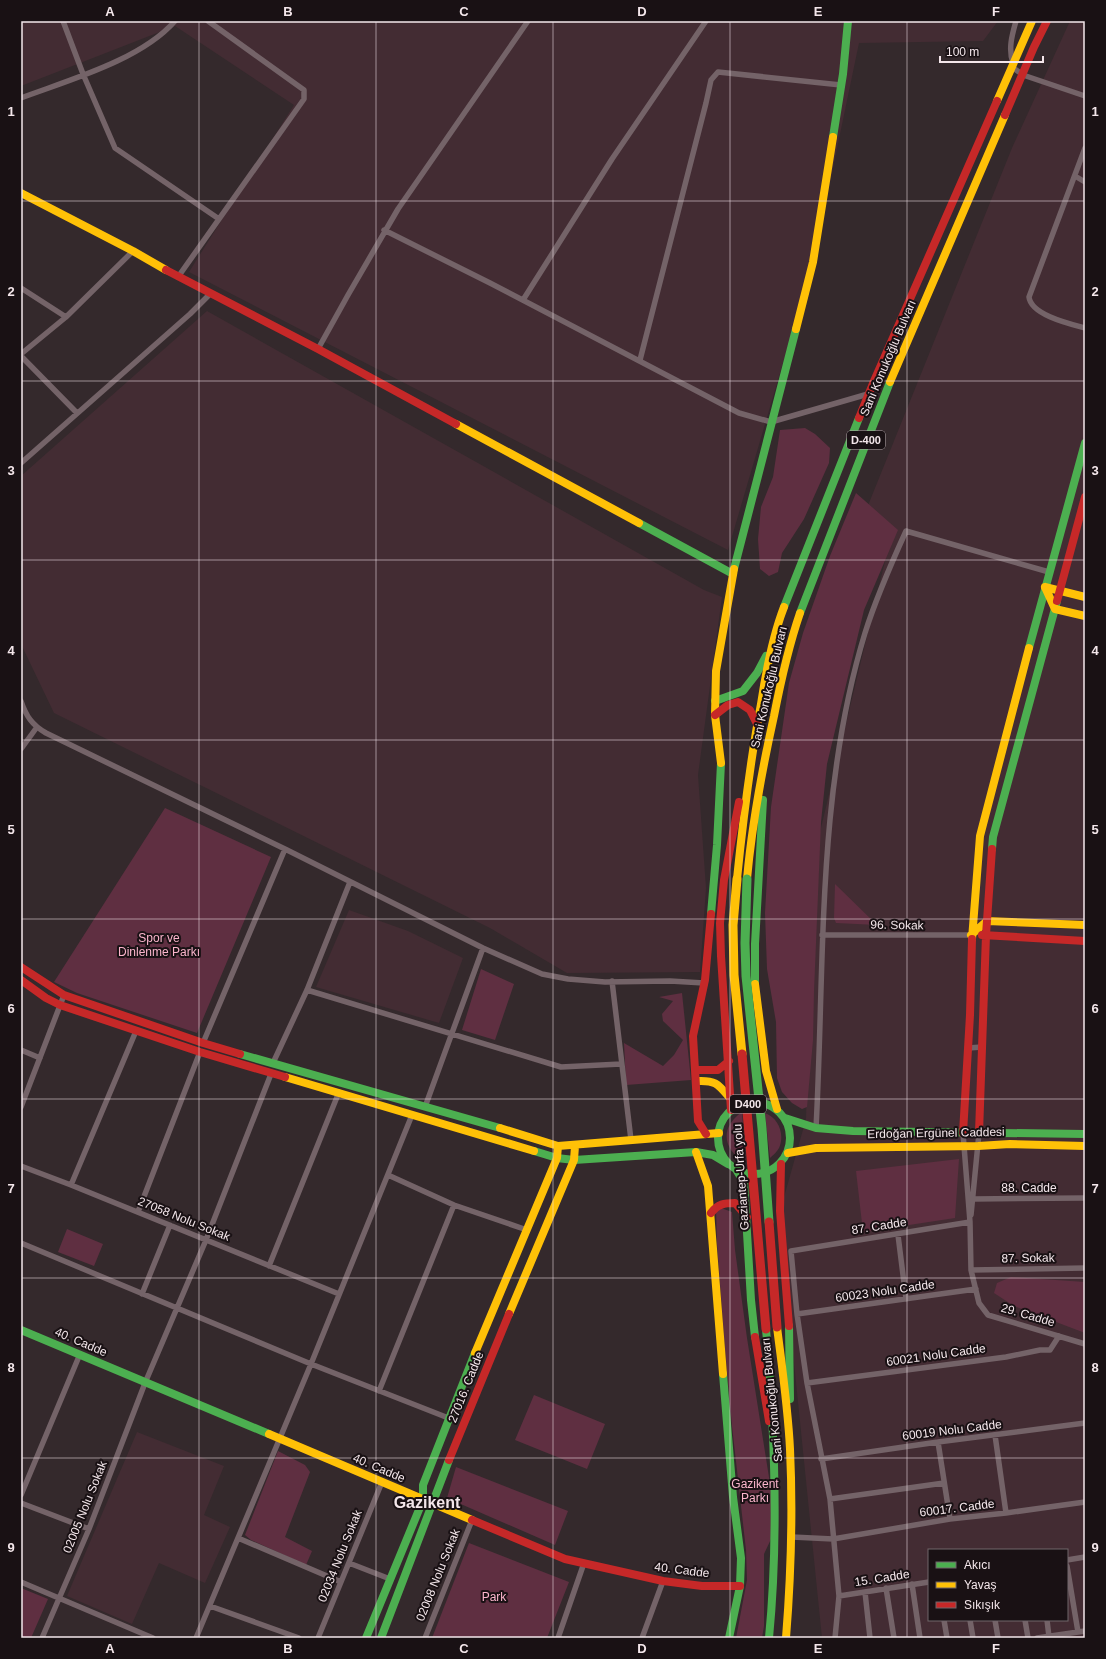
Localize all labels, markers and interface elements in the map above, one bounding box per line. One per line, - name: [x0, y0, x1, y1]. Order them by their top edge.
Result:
- text: A: [105, 4, 115, 19]
- text: B: [283, 4, 293, 19]
- text: C: [459, 4, 469, 19]
- text: D: [637, 4, 647, 19]
- text: E: [814, 4, 823, 19]
- text: F: [992, 4, 1000, 19]
- scale bar: [940, 38, 1043, 64]
- text: 100 m: [946, 45, 979, 59]
- text: 1: [7, 104, 15, 119]
- text: 1: [1091, 104, 1099, 119]
- text: 2: [7, 284, 15, 299]
- text: 2: [1091, 284, 1099, 299]
- street label: Sani Konukoğlu Bulvarı: [857, 298, 919, 418]
- road number: D-400: [847, 431, 885, 449]
- text: 3: [7, 463, 15, 478]
- text: 3: [1091, 463, 1099, 478]
- street label: Sani Konukoğlu Bulvarı: [748, 625, 790, 749]
- text: 4: [7, 643, 15, 658]
- text: 4: [1091, 643, 1099, 658]
- text: 5: [7, 822, 15, 837]
- text: 5: [1091, 822, 1099, 837]
- street label: 96. Sokak: [870, 918, 925, 932]
- park label: Spor ve Dinlenme Parkı: [118, 931, 200, 959]
- text: 6: [7, 1001, 15, 1016]
- text: 6: [1091, 1001, 1099, 1016]
- road number: D400: [730, 1095, 766, 1113]
- street label: Gaziantep-Urfa yolu: [730, 1123, 752, 1231]
- street label: Erdoğan Ergünel Caddesi: [867, 1125, 1005, 1141]
- text: 7: [7, 1181, 15, 1196]
- street label: 88. Cadde: [1001, 1181, 1057, 1195]
- text: 7: [1091, 1181, 1099, 1196]
- street label: 27058 Nolu Sokak: [136, 1194, 233, 1244]
- street label: 87. Cadde: [851, 1215, 908, 1237]
- street label: 87. Sokak: [1001, 1251, 1056, 1265]
- street label: 60023 Nolu Cadde: [834, 1277, 936, 1305]
- street label: 29. Cadde: [999, 1301, 1057, 1329]
- street label: 40. Cadde: [53, 1325, 110, 1359]
- street label: Sani Konukoğlu Bulvarı: [759, 1337, 785, 1463]
- street label: 60021 Nolu Cadde: [885, 1341, 987, 1369]
- street label: 27016. Cadde: [445, 1349, 487, 1425]
- text: 8: [7, 1360, 15, 1375]
- text: 8: [1091, 1360, 1099, 1375]
- street label: 60019 Nolu Cadde: [901, 1417, 1003, 1443]
- street label: 40. Cadde: [351, 1451, 408, 1485]
- street label: 02005 Nolu Sokak: [60, 1458, 110, 1555]
- park label: Gazikent Parkı: [731, 1477, 779, 1505]
- district label: Gazikent: [394, 1494, 461, 1511]
- street label: 60017. Cadde: [919, 1496, 996, 1520]
- street label: 02034 Nolu Sokak: [315, 1507, 365, 1604]
- street label: 02008 Nolu Sokak: [413, 1526, 463, 1623]
- text: 9: [7, 1540, 15, 1555]
- text: 9: [1091, 1540, 1099, 1555]
- legend: [928, 1549, 1068, 1621]
- text: Akıcı: [964, 1558, 991, 1572]
- street label: 40. Cadde: [654, 1560, 711, 1580]
- street label: 15. Cadde: [854, 1567, 911, 1589]
- text: Yavaş: [964, 1578, 996, 1592]
- park label: Park: [482, 1590, 507, 1604]
- text: Sıkışık: [964, 1598, 1001, 1612]
- text: A: [105, 1641, 115, 1656]
- text: B: [283, 1641, 293, 1656]
- text: C: [459, 1641, 469, 1656]
- text: D: [637, 1641, 647, 1656]
- text: E: [814, 1641, 823, 1656]
- text: F: [992, 1641, 1000, 1656]

